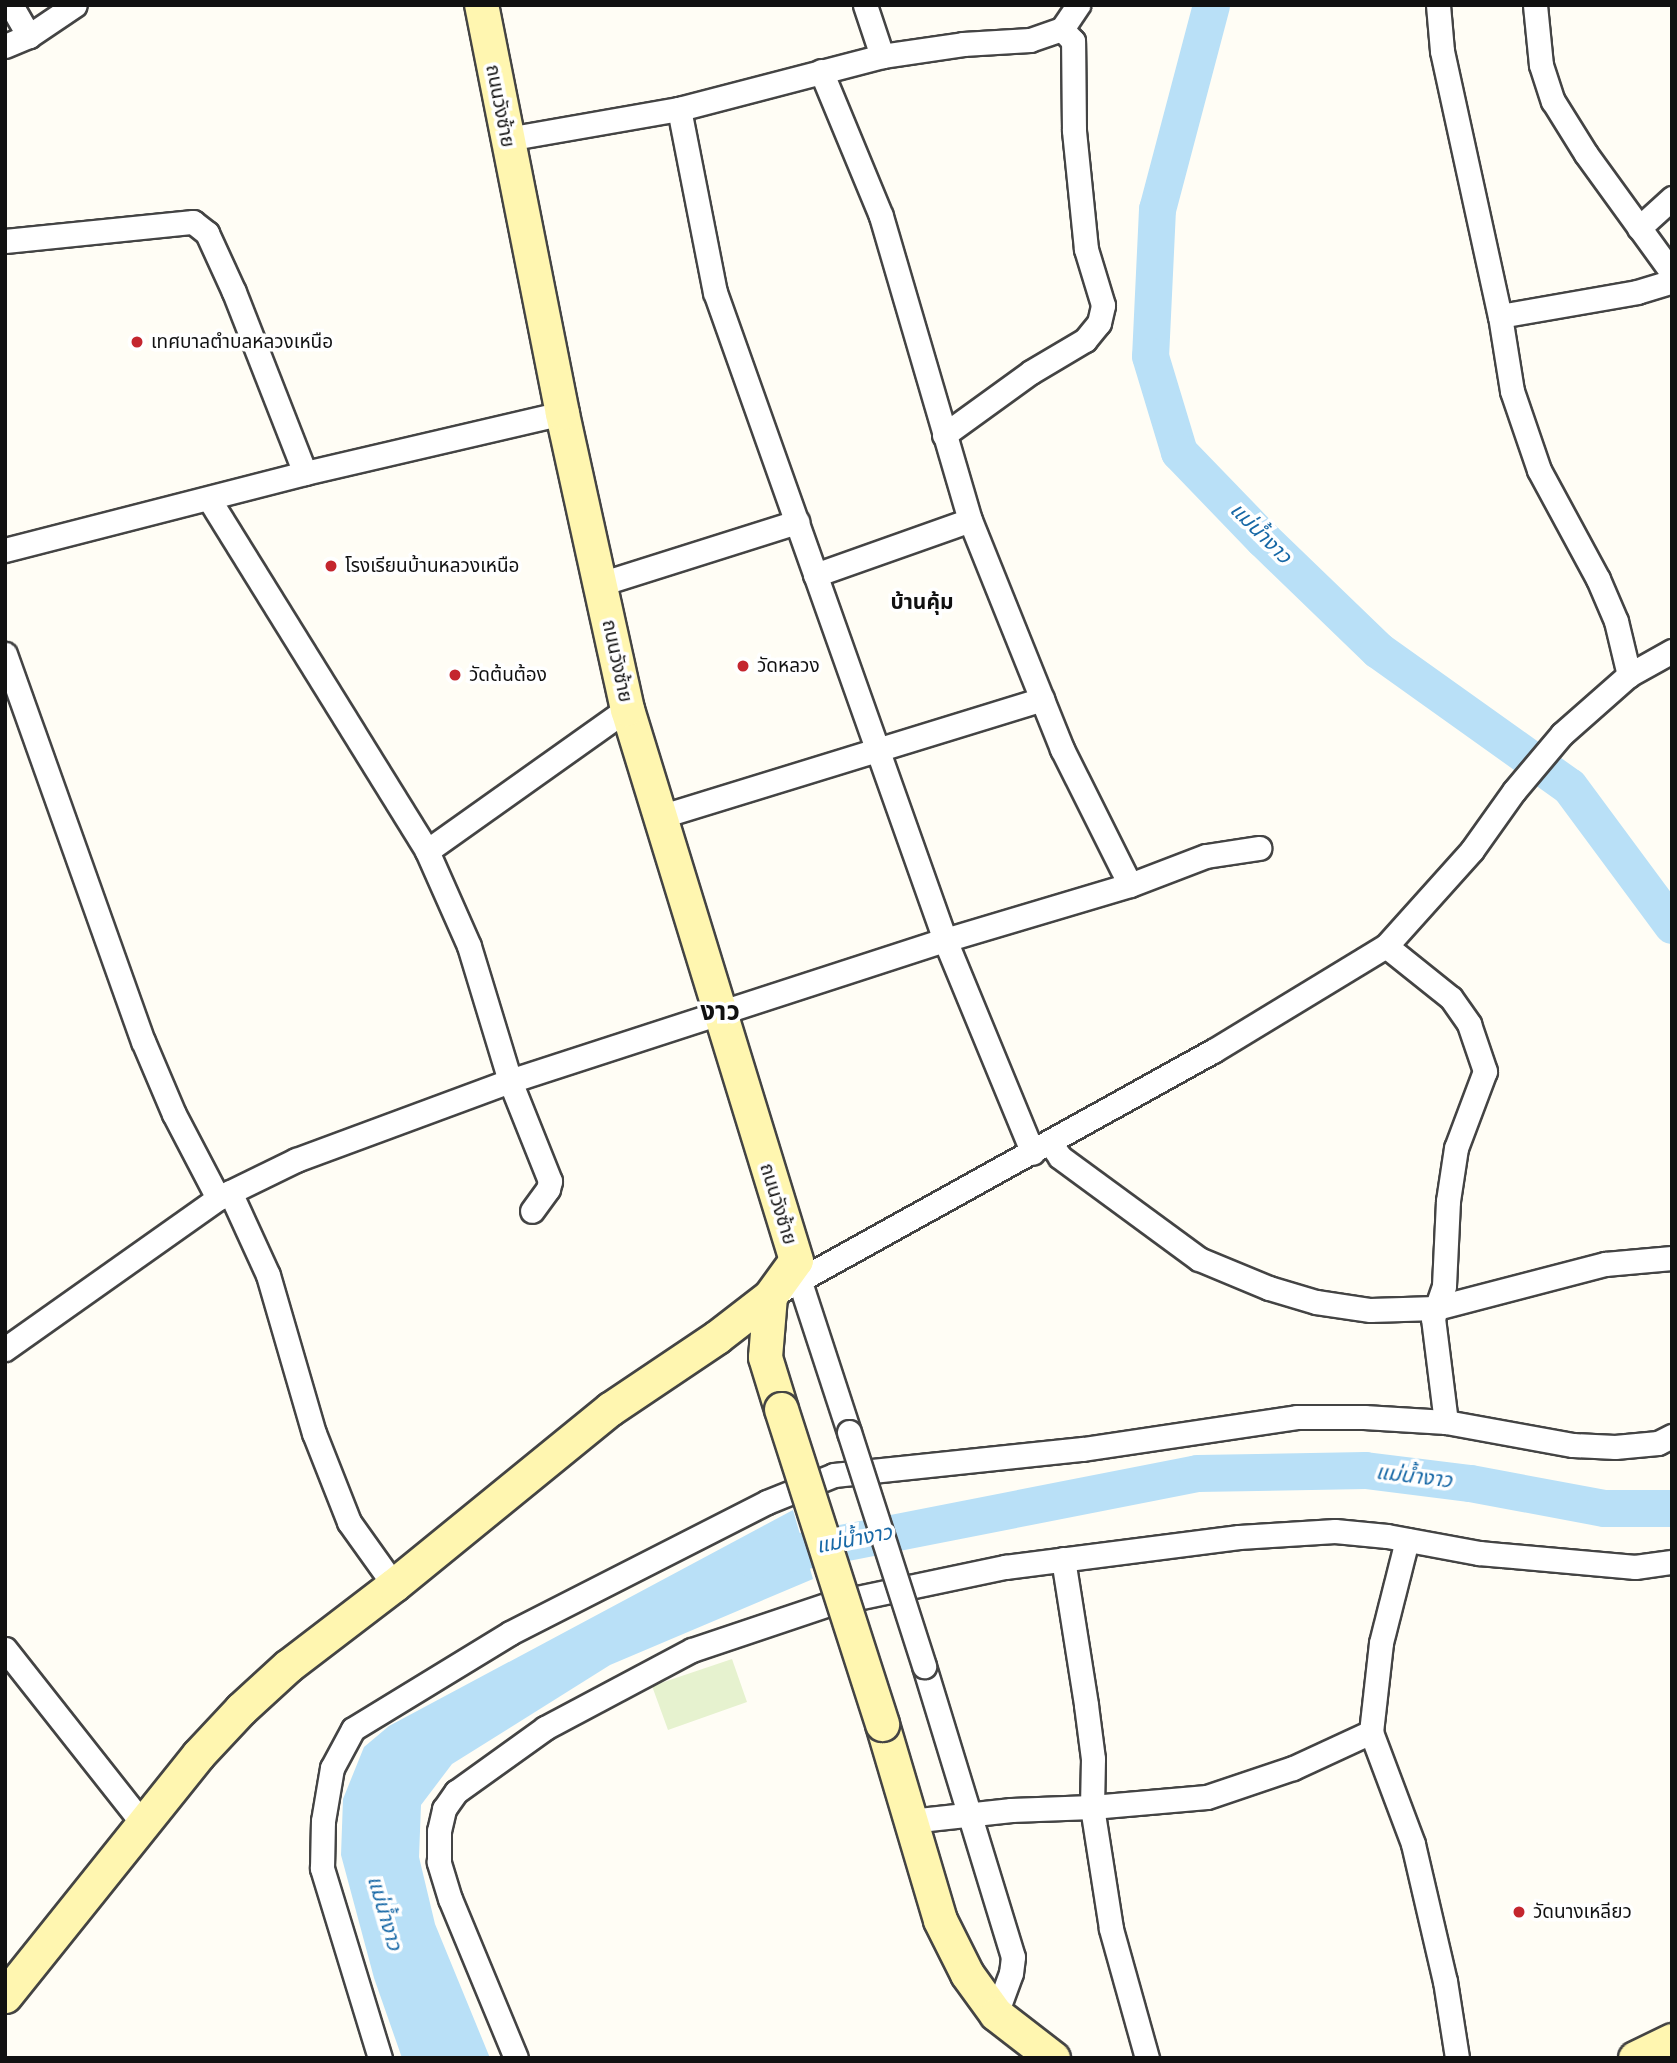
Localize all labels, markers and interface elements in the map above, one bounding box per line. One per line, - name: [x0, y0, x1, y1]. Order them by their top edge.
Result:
- street label: ถนนวังซ้าย: [481, 63, 519, 149]
- place label: เทศบาลตำบลหลวงเหนือ: [151, 331, 333, 353]
- marker: เทศบาลตำบลหลวงเหนือ: [129, 334, 145, 350]
- water label: แม่น้ำงาว: [1225, 497, 1297, 569]
- place label: โรงเรียนบ้านหลวงเหนือ: [345, 555, 519, 577]
- marker: โรงเรียนบ้านหลวงเหนือ: [323, 558, 339, 574]
- district label: บ้านคุ้ม: [890, 589, 954, 615]
- street label: ถนนวังซ้าย: [597, 618, 637, 704]
- place label: วัดหลวง: [757, 655, 820, 677]
- marker: วัดหลวง: [735, 658, 751, 674]
- place label: วัดต้นต้อง: [469, 664, 547, 686]
- marker: วัดต้นต้อง: [447, 667, 463, 683]
- district label: งาว: [700, 995, 740, 1027]
- street label: ถนนวังซ้าย: [755, 1161, 801, 1247]
- water label: แม่น้ำงาว: [1375, 1459, 1453, 1493]
- water label: แม่น้ำงาว: [814, 1519, 894, 1559]
- water label: แม่น้ำงาว: [362, 1873, 408, 1953]
- place label: วัดนางเหลียว: [1533, 1901, 1632, 1923]
- marker: วัดนางเหลียว: [1511, 1904, 1527, 1920]

